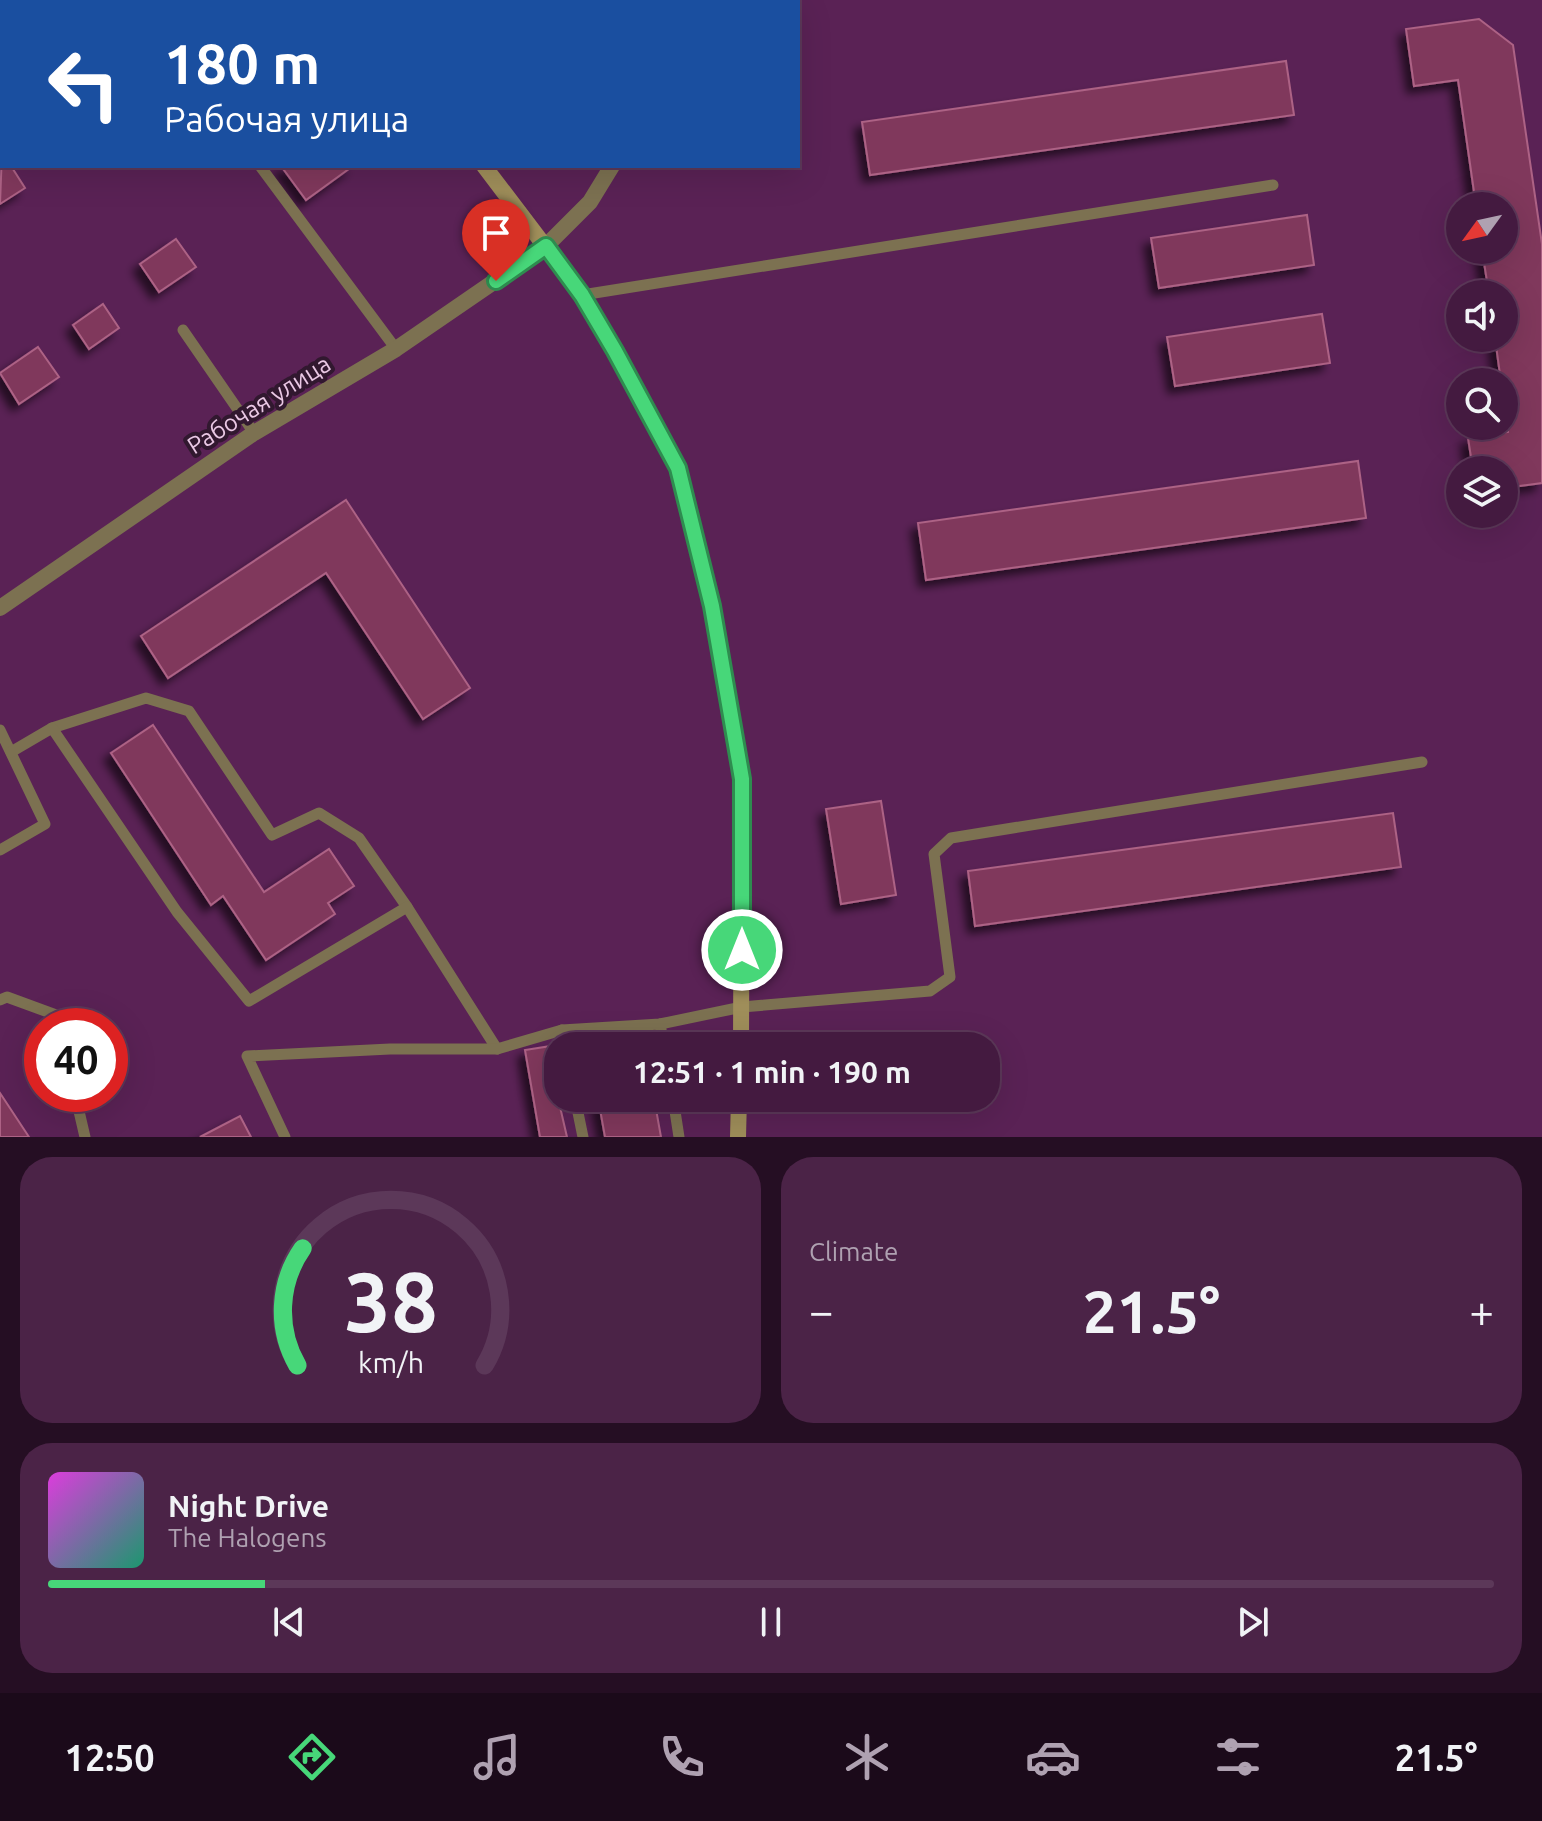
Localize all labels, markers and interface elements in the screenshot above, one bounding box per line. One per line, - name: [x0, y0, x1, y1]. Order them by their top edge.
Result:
- icon: left: [32, 32, 136, 136]
- text: 180 m: [164, 32, 320, 95]
- text: Рабочая улица: [164, 98, 409, 139]
- north arrow: [1446, 192, 1518, 264]
- map controls: [1446, 192, 1518, 528]
- pin: [462, 199, 530, 281]
- icon: arrive: [474, 211, 518, 255]
- button: sound: [1446, 280, 1518, 352]
- street label: Рабочая улица: [182, 350, 335, 459]
- button: search: [1446, 368, 1518, 440]
- button: layers: [1446, 456, 1518, 528]
- position arrow: [700, 908, 784, 992]
- speed limit sign: 40: [24, 1008, 128, 1112]
- text: 12:51 · 1 min · 190 m: [633, 1055, 911, 1089]
- text: Climate: [809, 1237, 898, 1266]
- text: 38: [344, 1254, 437, 1348]
- text: 21.5°: [1083, 1277, 1220, 1344]
- text: −: [809, 1286, 834, 1335]
- text: +: [1469, 1286, 1494, 1335]
- text: km/h: [358, 1346, 424, 1378]
- text: Night Drive: [168, 1489, 329, 1523]
- text: The Halogens: [168, 1523, 327, 1552]
- icon: previous: [267, 1600, 311, 1644]
- icon: pause: [749, 1600, 793, 1644]
- icon: next: [1231, 1600, 1275, 1644]
- icon: directions: [284, 1729, 340, 1785]
- icon: music: [469, 1729, 525, 1785]
- icon: phone: [654, 1729, 710, 1785]
- icon: climate: [839, 1729, 895, 1785]
- icon: car: [1025, 1729, 1081, 1785]
- icon: filters: [1210, 1729, 1266, 1785]
- text: 12:50: [65, 1737, 155, 1778]
- text: 21.5°: [1395, 1737, 1477, 1778]

